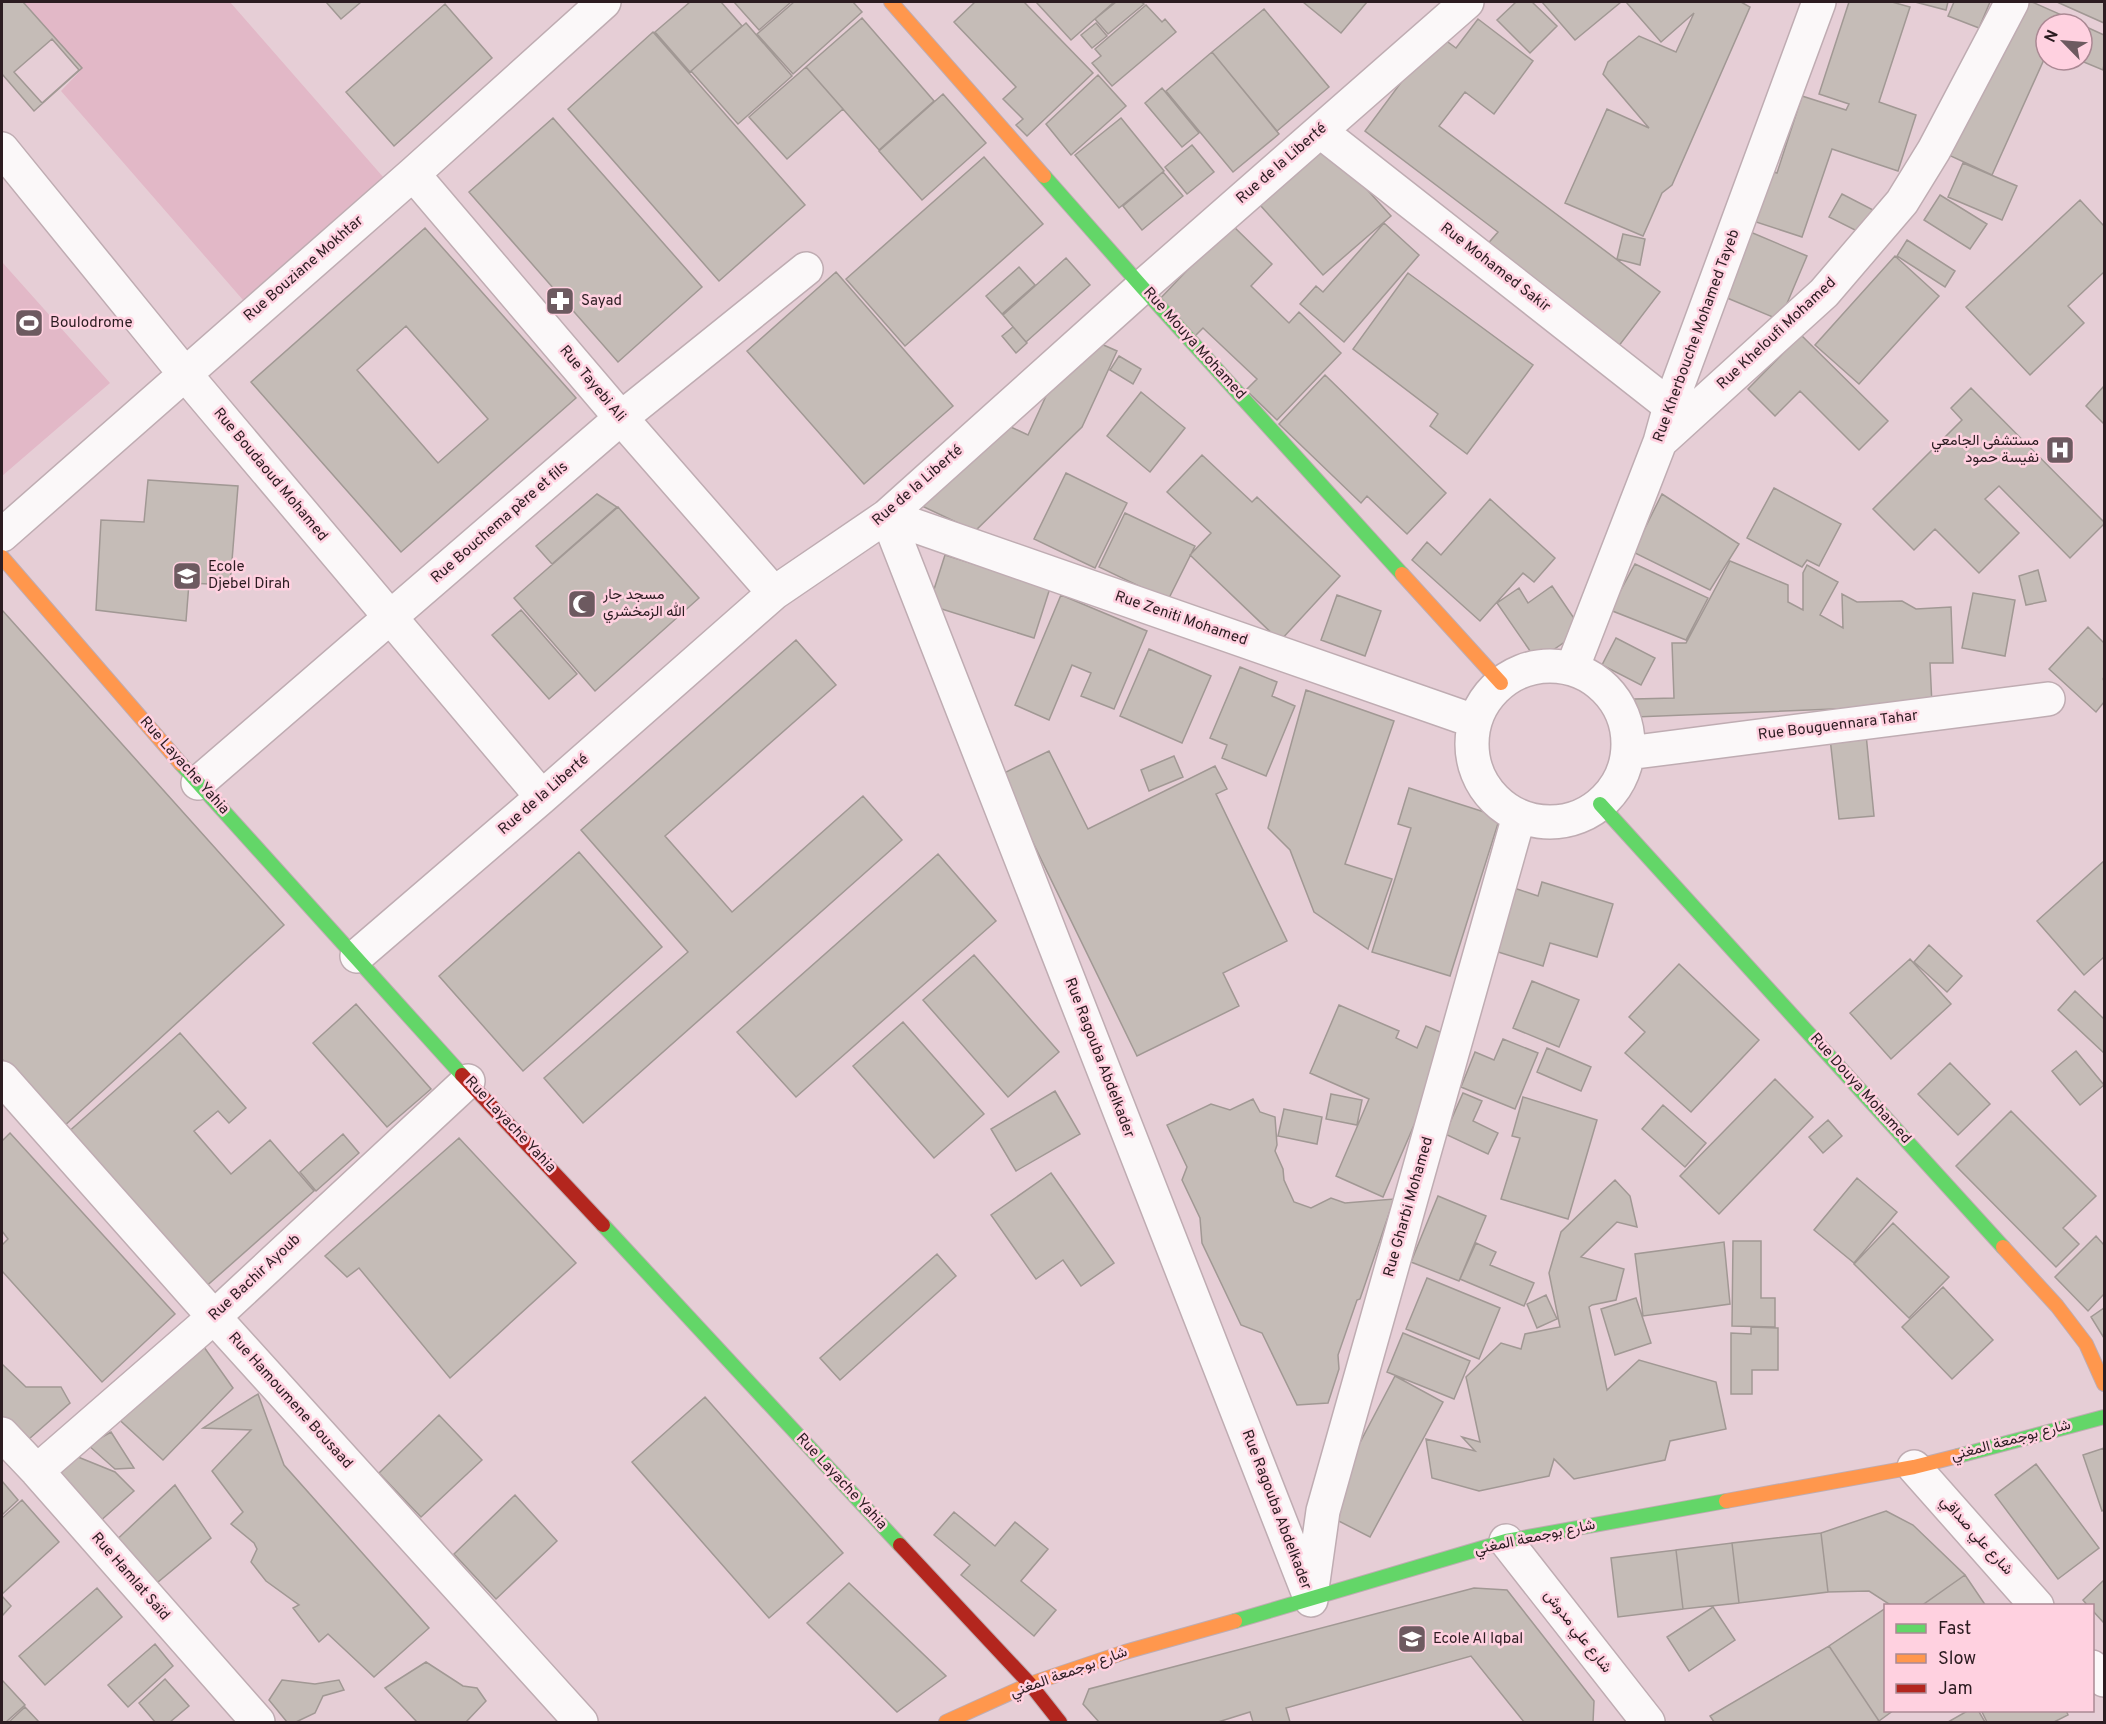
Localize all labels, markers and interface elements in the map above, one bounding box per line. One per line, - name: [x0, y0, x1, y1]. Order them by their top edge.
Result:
- north arrow: [2034, 12, 2094, 72]
- text: N: [2041, 27, 2064, 46]
- street label: Rue de la Liberté: [1233, 119, 1331, 209]
- street label: Rue Bouziane Mokhtar: [240, 212, 368, 326]
- street label: Rue Mohamed Sakir: [1436, 219, 1554, 317]
- street label: Rue Kherbouche Mohamed Tayeb: [1650, 227, 1744, 445]
- street label: Rue Kheloufi Mohamed: [1713, 274, 1841, 394]
- street label: Rue Mouya Mohamed: [1139, 284, 1249, 404]
- pharmacy icon: Sayad: [544, 285, 576, 317]
- place label: Sayad: [581, 292, 622, 311]
- sports icon: Boulodrome: [13, 307, 45, 339]
- place label: Boulodrome: [50, 314, 133, 333]
- street label: Rue Tayebi Ali: [555, 342, 629, 426]
- street label: Rue Boudaoud Mohamed: [209, 404, 331, 546]
- place label: مستشفى الجامعي نفيسة حمود: [1931, 432, 2039, 468]
- hospital icon: مستشفى الجامعي نفيسة حمود: [2044, 434, 2076, 466]
- street label: Rue de la Liberté: [869, 441, 967, 531]
- street label: Rue Bouchema père et fils: [427, 458, 573, 588]
- place label: Ecole Djebel Dirah: [208, 558, 290, 594]
- school or university icon: Ecole Djebel Dirah: [171, 560, 203, 592]
- place label: مسجد جار الله الزمخشري: [602, 586, 685, 624]
- street label: Rue Zeniti Mohamed: [1112, 587, 1250, 651]
- mosque icon: مسجد جار الله الزمخشري: [566, 588, 598, 620]
- street label: Rue Bouguennara Tahar: [1757, 707, 1919, 745]
- street label: Rue Layache Yahia: [135, 713, 233, 819]
- street label: Rue de la Liberté: [495, 750, 593, 840]
- street label: Rue Ragouba Abdelkader: [1060, 975, 1138, 1141]
- street label: Rue Douya Mohamed: [1805, 1030, 1915, 1148]
- street label: Rue Layache Yahia: [460, 1073, 560, 1177]
- street label: Rue Gharbi Mohamed: [1380, 1135, 1438, 1279]
- street label: Rue Bachir Ayoub: [205, 1231, 305, 1325]
- street label: Rue Hamoumene Bousaad: [224, 1329, 356, 1473]
- street label: شارع بوجمعة المغني: [1949, 1416, 2074, 1468]
- street label: Rue Ragouba Abdelkader: [1237, 1427, 1315, 1593]
- street label: Rue Layache Yahia: [791, 1430, 891, 1534]
- street label: شارع علي صداقي: [1934, 1492, 2017, 1581]
- street label: شارع بوجمعة المغني: [1473, 1516, 1598, 1562]
- street label: Rue Hamlat Saïd: [87, 1529, 173, 1625]
- street label: شارع علي مدوش: [1537, 1587, 1615, 1679]
- legend: [1884, 1604, 2094, 1712]
- text: Fast: [1938, 1618, 1971, 1641]
- school or university icon: Ecole Al Iqbal: [1396, 1623, 1428, 1655]
- place label: Ecole Al Iqbal: [1433, 1630, 1523, 1649]
- street label: شارع بوجمعة المغني: [1008, 1643, 1131, 1705]
- text: Slow: [1938, 1648, 1976, 1671]
- text: Jam: [1938, 1678, 1973, 1701]

